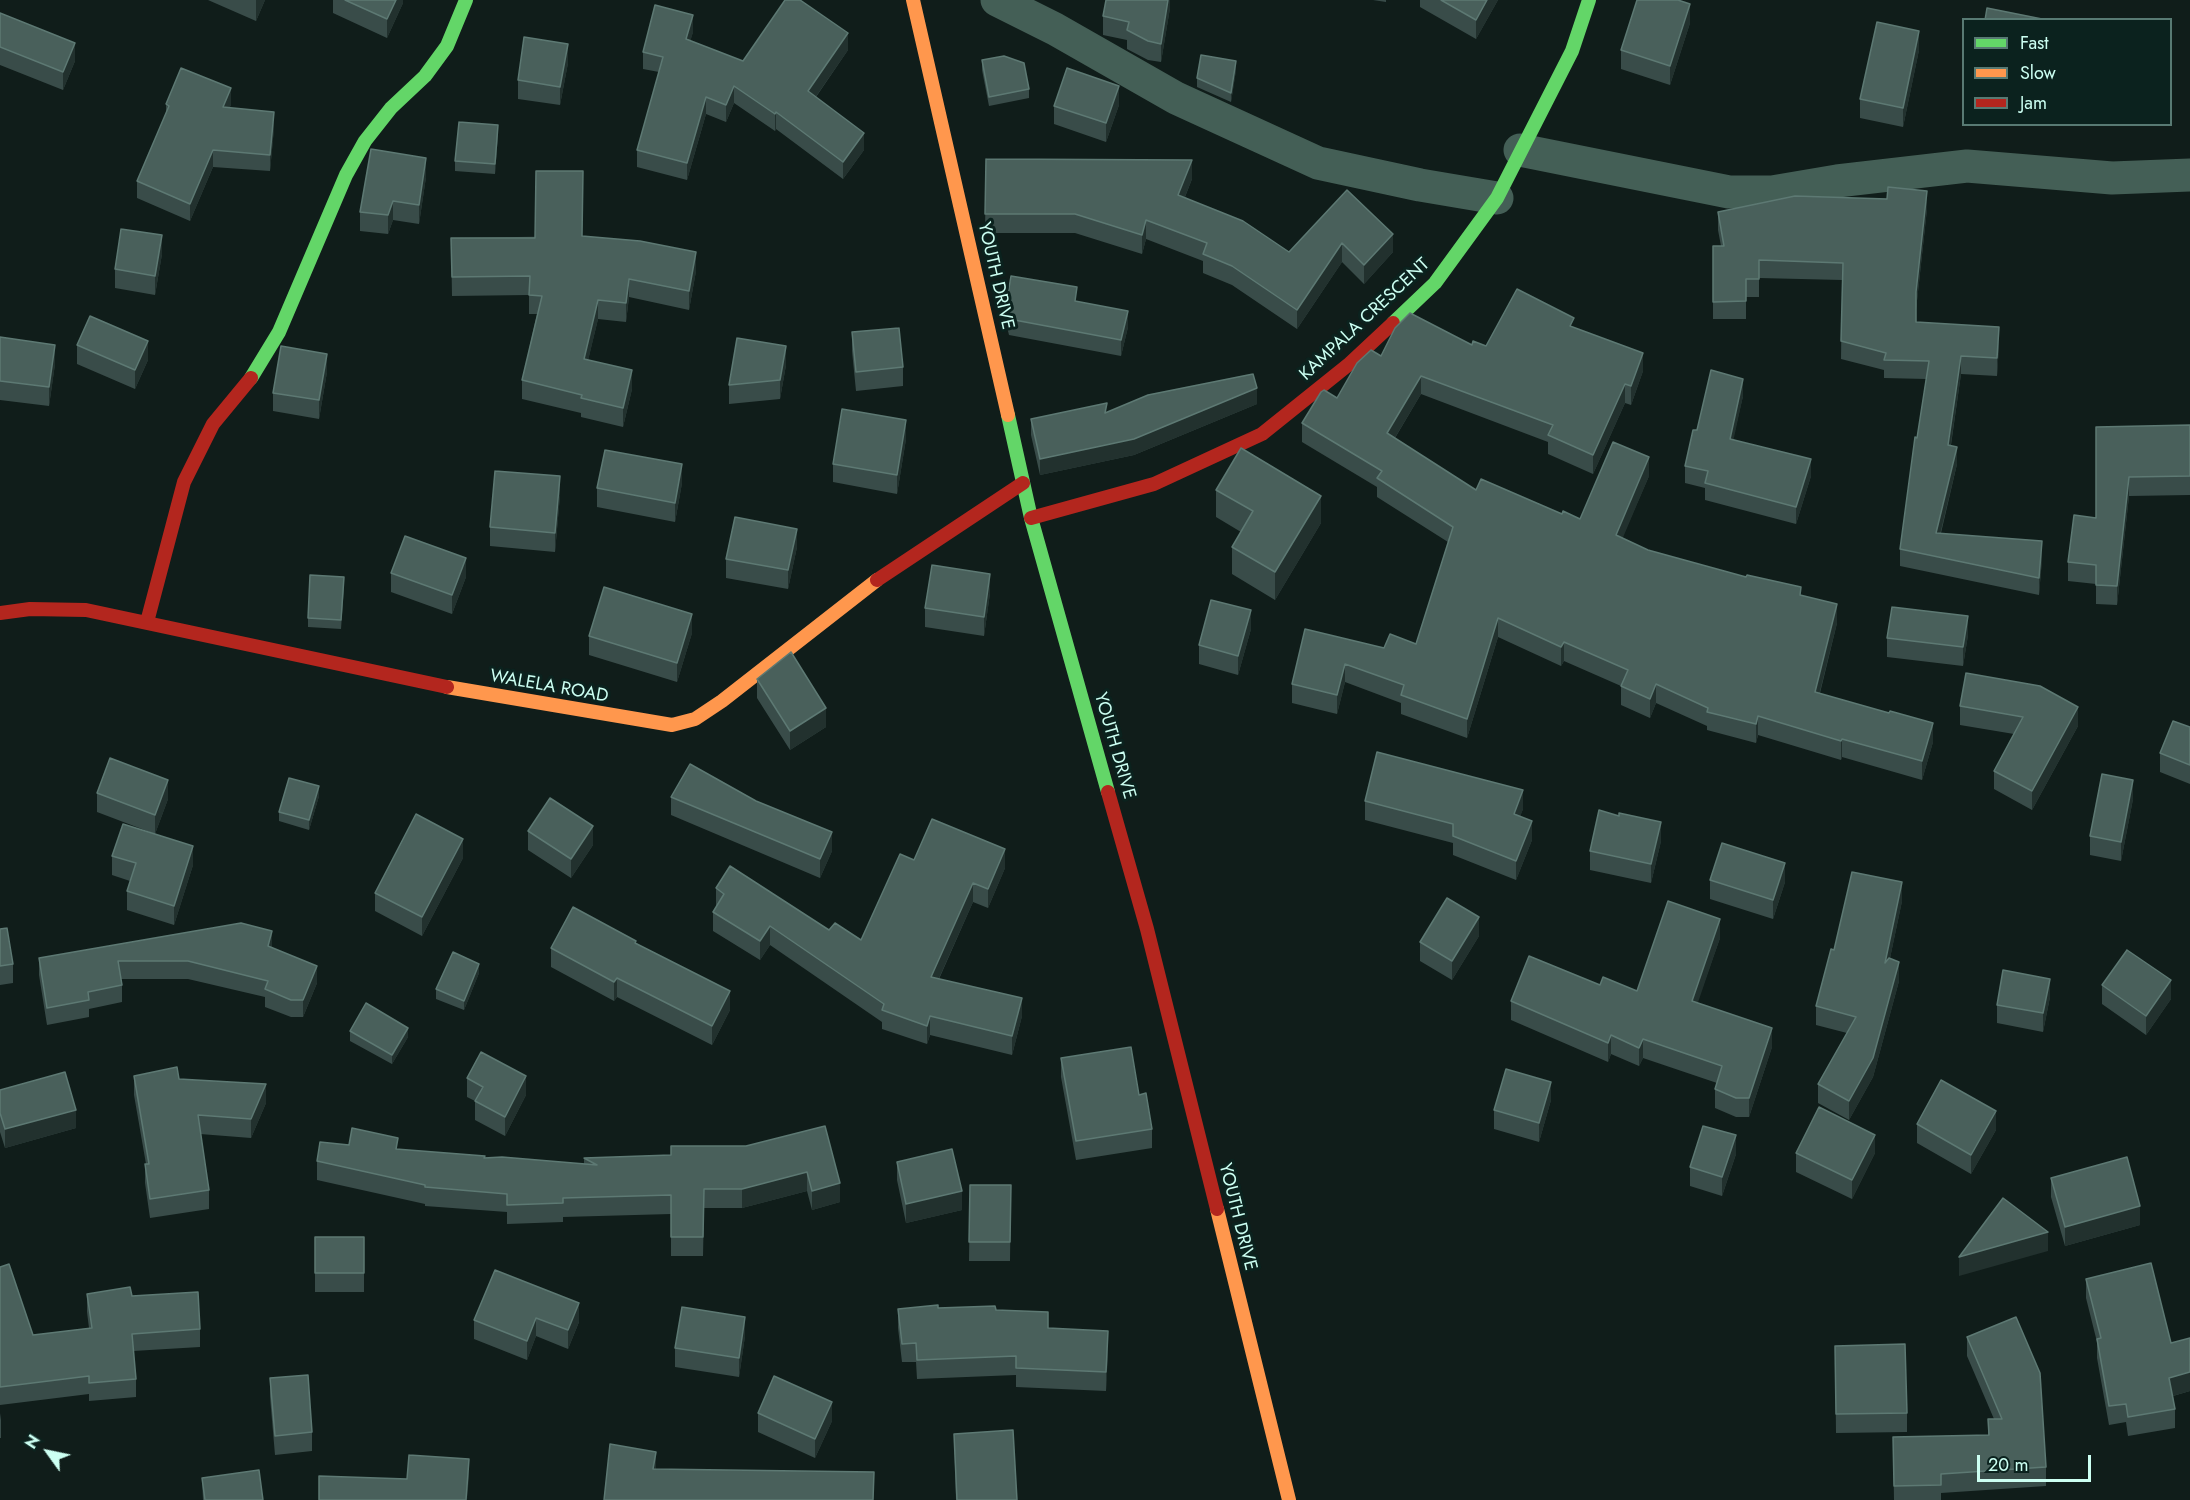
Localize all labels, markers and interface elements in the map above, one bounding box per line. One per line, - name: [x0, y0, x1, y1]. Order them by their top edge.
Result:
- legend: [1962, 18, 2172, 126]
- text: Fast: [2020, 30, 2049, 56]
- text: Slow: [2020, 60, 2056, 86]
- text: Jam: [2020, 90, 2047, 116]
- street label: YOUTH DRIVE: [972, 220, 1018, 332]
- street label: KAMPALA CRESCENT: [1296, 254, 1434, 386]
- street label: WALELA ROAD: [488, 666, 610, 708]
- street label: YOUTH DRIVE: [1088, 690, 1140, 802]
- street label: YOUTH DRIVE: [1213, 1161, 1261, 1273]
- north arrow: [18, 1422, 78, 1482]
- text: N: [19, 1430, 46, 1454]
- scale bar: [1980, 1443, 2094, 1481]
- text: 20 m: [1988, 1452, 2028, 1478]

